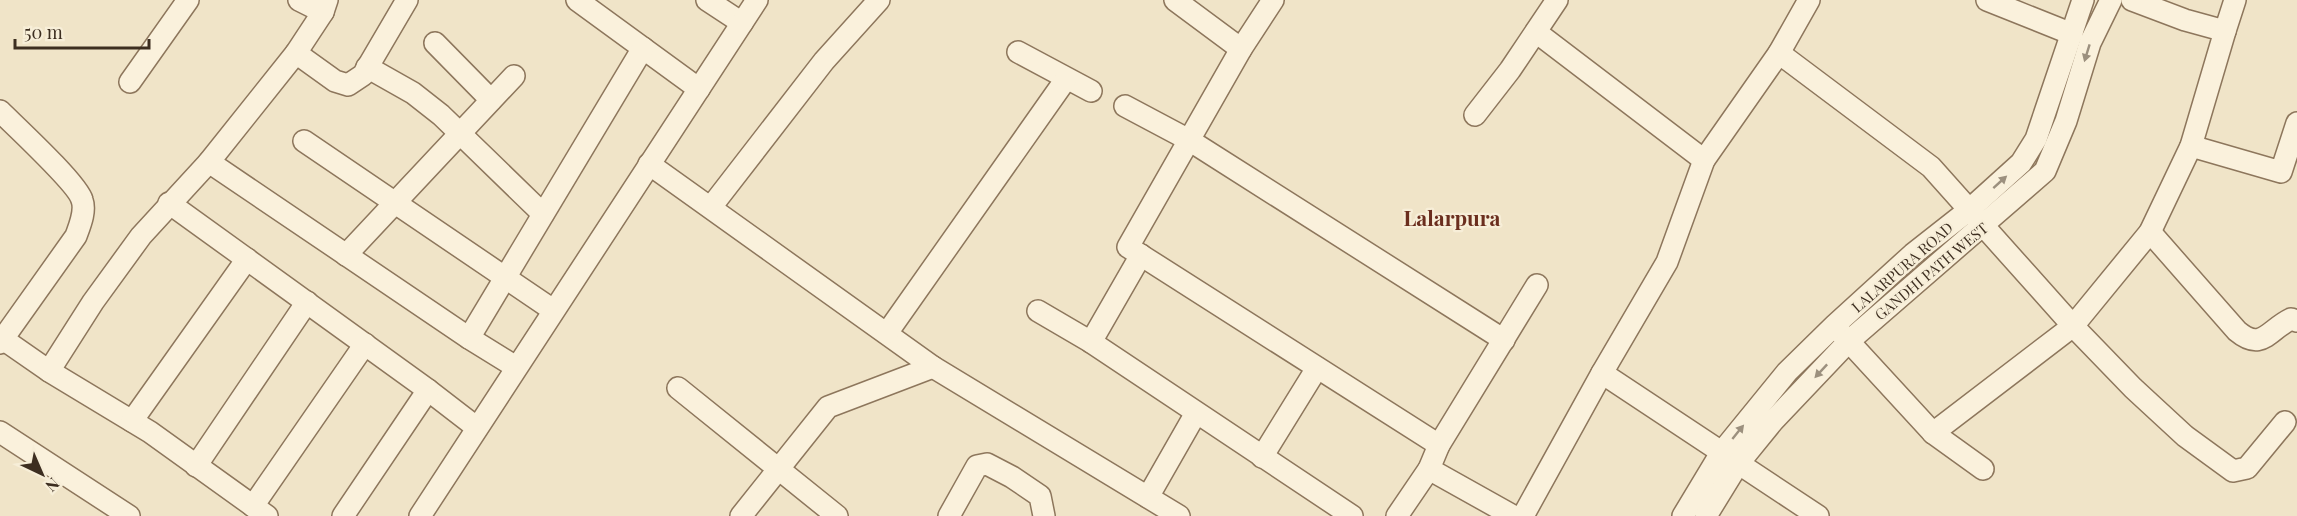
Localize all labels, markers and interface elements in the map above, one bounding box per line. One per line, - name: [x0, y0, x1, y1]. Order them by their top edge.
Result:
- scale bar: [15, 12, 148, 50]
- text: 50 m: [24, 20, 63, 44]
- one-way arrow: [2082, 45, 2091, 63]
- one-way arrow: [1992, 176, 2007, 189]
- district label: Lalarpura: [1404, 203, 1501, 231]
- street label: LALARPURA ROAD: [1847, 217, 1957, 317]
- street label: GANDHI PATH WEST: [1870, 218, 1992, 324]
- one-way arrow: [1814, 364, 1828, 378]
- one-way arrow: [1732, 424, 1745, 440]
- north arrow: [12, 444, 72, 504]
- text: N: [41, 474, 64, 497]

